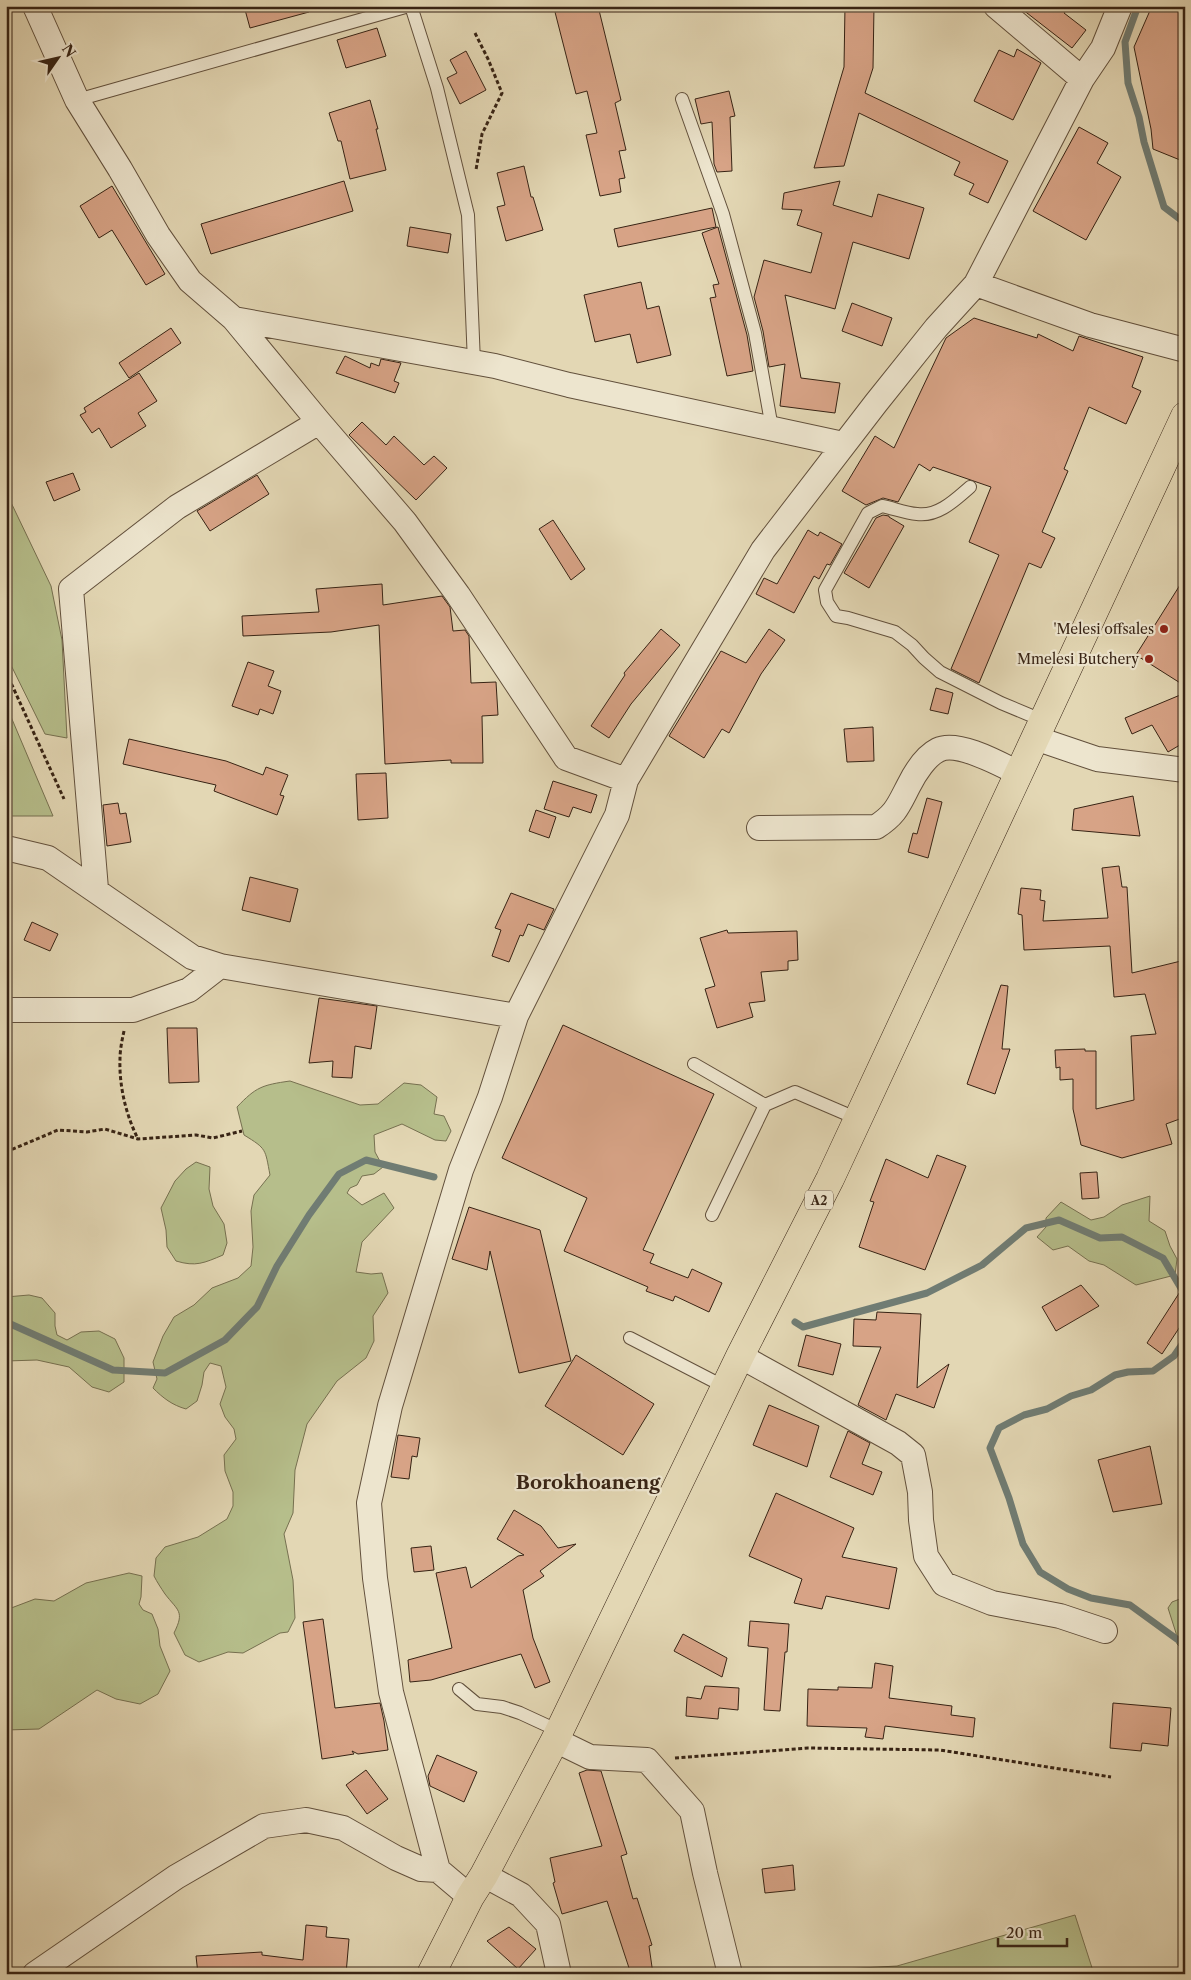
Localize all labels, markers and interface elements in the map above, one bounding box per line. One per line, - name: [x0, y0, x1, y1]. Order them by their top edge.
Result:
- north arrow: [32, 32, 82, 82]
- text: N: [58, 41, 80, 61]
- place label: 'Melesi offsales: [1053, 620, 1154, 638]
- marker: 'Melesi offsales: [1158, 623, 1170, 635]
- place label: Mmelesi Butchery: [1017, 650, 1139, 668]
- marker: Mmelesi Butchery: [1143, 653, 1155, 665]
- road number: A2: [805, 1190, 833, 1210]
- district label: Borokhoaneng: [516, 1471, 661, 1494]
- scale bar: [998, 1915, 1067, 1947]
- text: 20 m: [1006, 1923, 1042, 1942]

